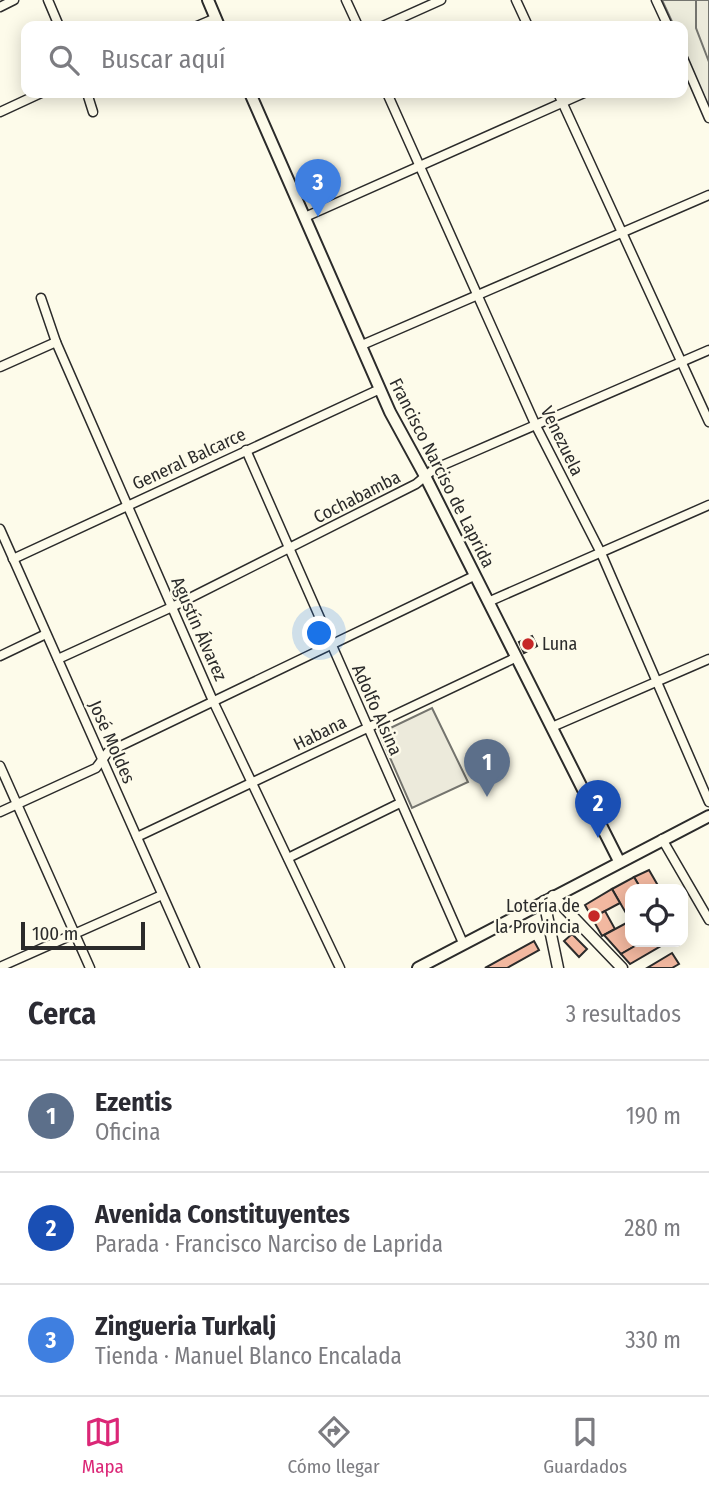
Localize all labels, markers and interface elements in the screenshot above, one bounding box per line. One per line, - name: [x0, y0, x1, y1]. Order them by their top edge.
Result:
- search box: [21, 21, 688, 98]
- icon: search: [45, 41, 83, 79]
- text: Buscar aquí: [101, 44, 226, 75]
- pin: 3: [295, 159, 341, 217]
- street label: Francisco Narciso de Laprida: [385, 375, 499, 572]
- street label: Venezuela: [536, 403, 588, 480]
- street label: General Balcarce: [129, 423, 249, 495]
- street label: Cochabamba: [310, 466, 404, 528]
- street label: Agustín Álvarez: [166, 573, 233, 684]
- your location: [302, 616, 336, 650]
- place label: Luna: [542, 633, 578, 655]
- marker: Luna: [520, 636, 536, 652]
- street label: Adolfo Alsina: [347, 661, 407, 759]
- street label: José Moldes: [84, 697, 140, 787]
- street label: Habana: [290, 711, 350, 755]
- pin: 1: [464, 739, 510, 797]
- pin: 2: [575, 780, 621, 838]
- map controls: [625, 884, 688, 947]
- button: locate: [625, 884, 688, 947]
- place label: Lotería de la Provincia: [495, 895, 580, 938]
- marker: Lotería de la Provincia: [586, 908, 602, 924]
- scale bar: [21, 919, 145, 951]
- text: 100 m: [32, 922, 78, 945]
- text: Cerca: [28, 996, 96, 1032]
- text: 3 resultados: [566, 1000, 681, 1028]
- text: Ezentis: [95, 1087, 172, 1118]
- text: 1: [46, 1102, 56, 1130]
- text: 190 m: [626, 1102, 681, 1130]
- text: Oficina: [95, 1118, 161, 1146]
- text: Avenida Constituyentes: [95, 1199, 350, 1230]
- text: 2: [46, 1214, 56, 1242]
- text: 280 m: [624, 1214, 681, 1242]
- text: Parada · Francisco Narciso de Laprida: [95, 1230, 443, 1258]
- text: Zingueria Turkalj: [95, 1311, 276, 1342]
- text: 3: [46, 1326, 56, 1354]
- text: 330 m: [625, 1326, 681, 1354]
- text: Tienda · Manuel Blanco Encalada: [95, 1342, 402, 1370]
- tab: Mapa: [82, 1413, 124, 1478]
- tab: Cómo llegar: [287, 1413, 380, 1478]
- tab: Guardados: [543, 1413, 627, 1478]

